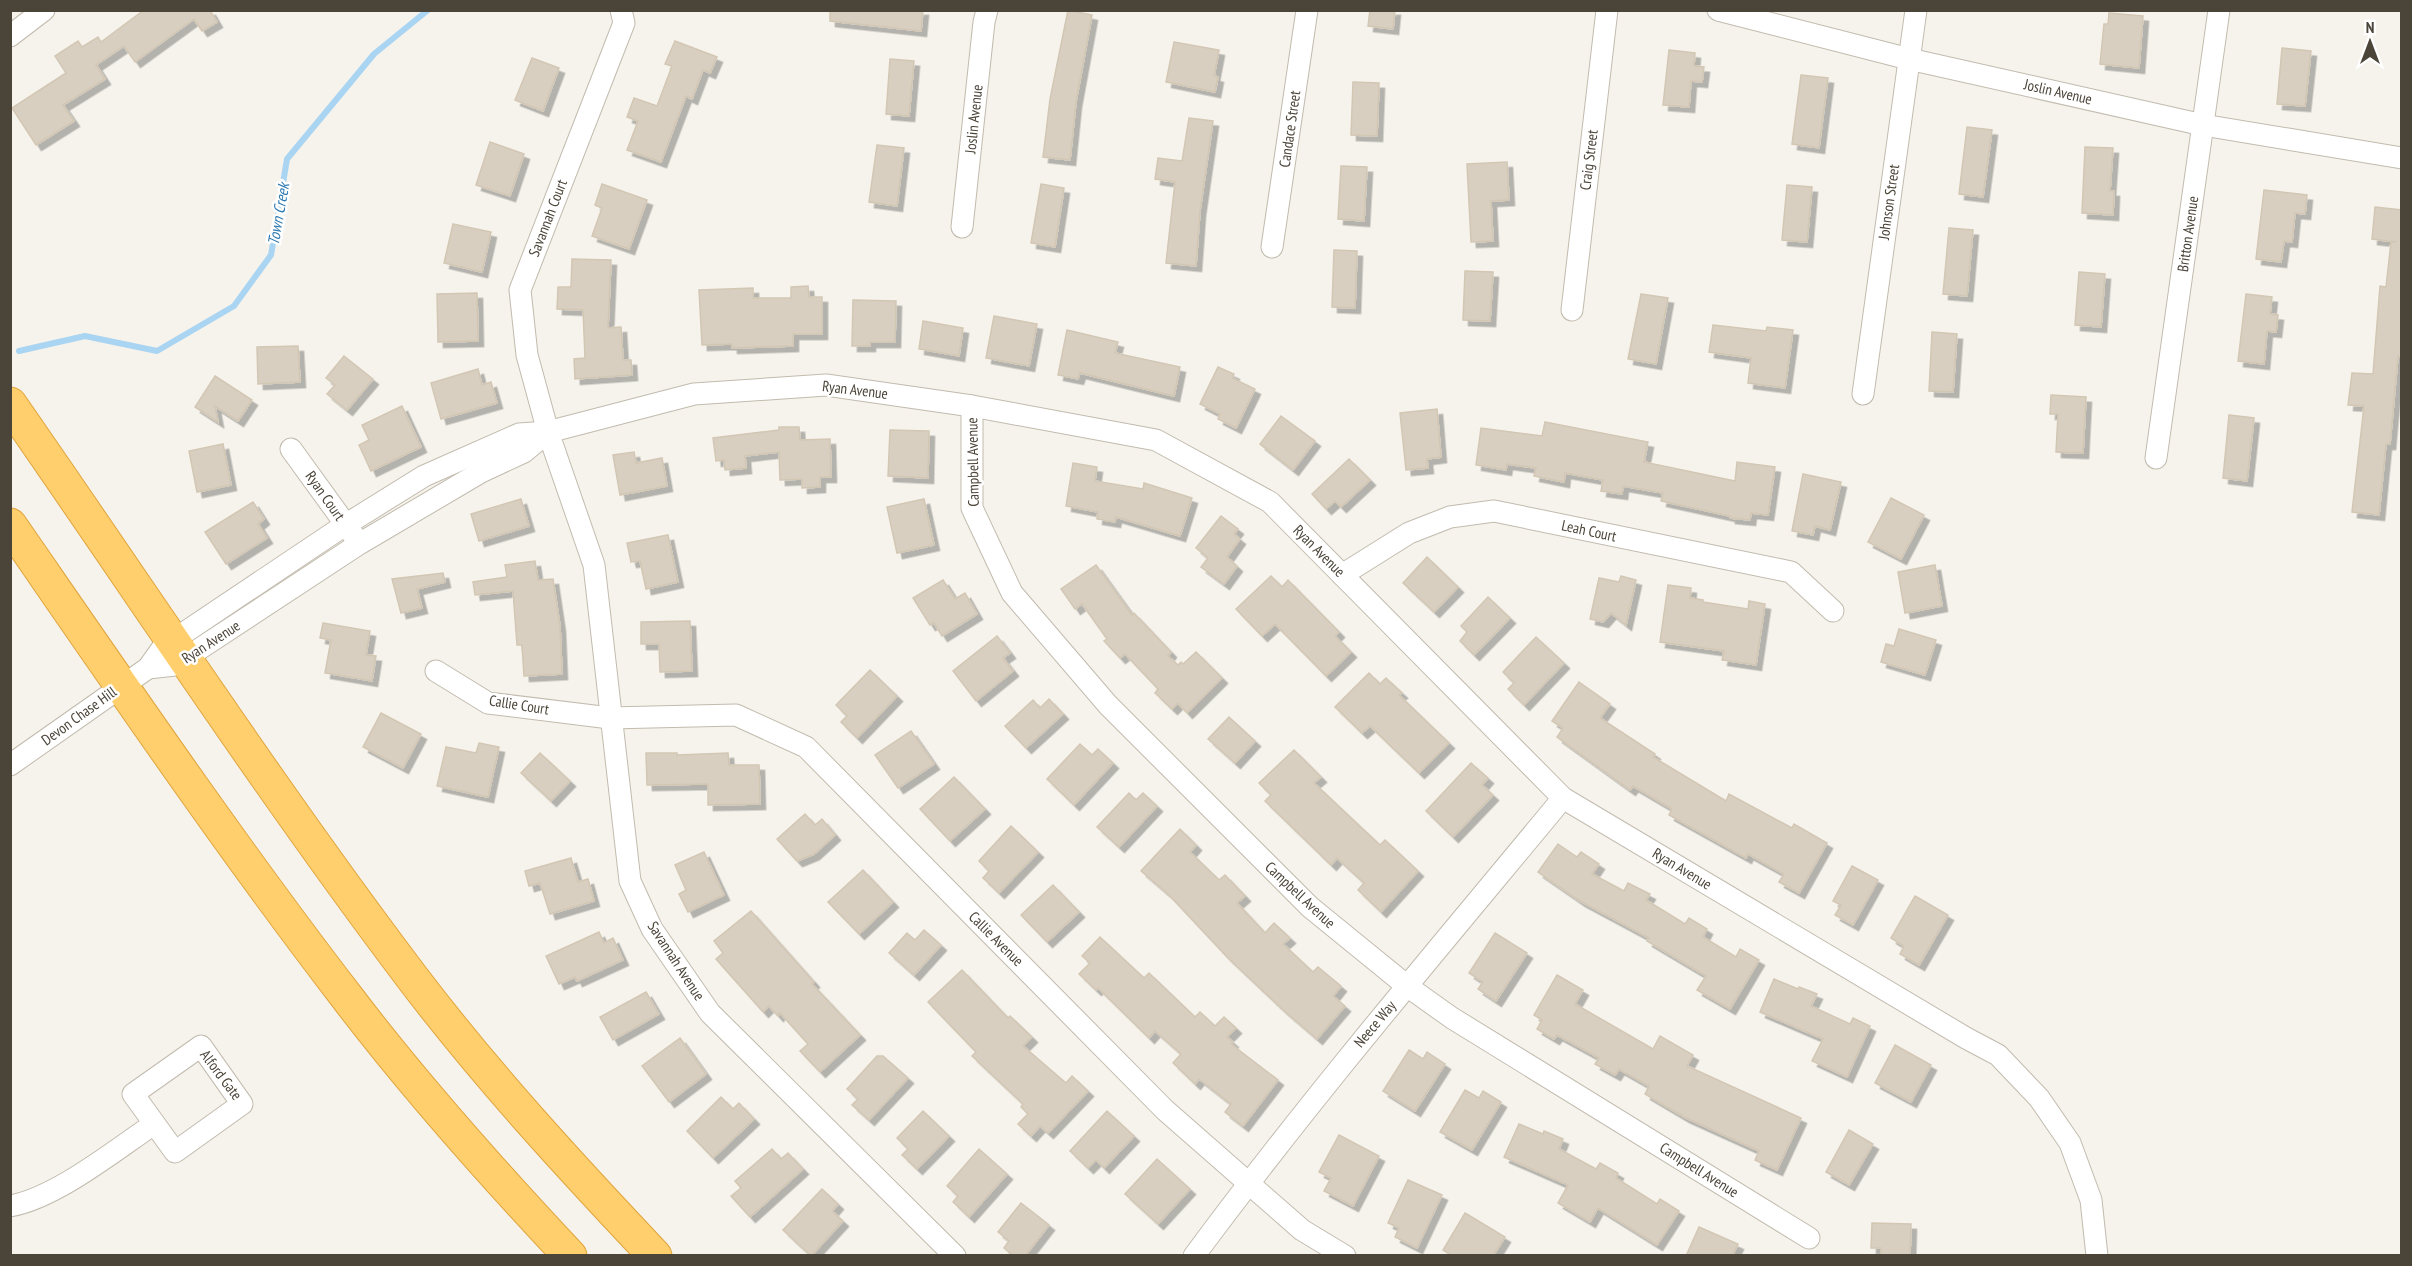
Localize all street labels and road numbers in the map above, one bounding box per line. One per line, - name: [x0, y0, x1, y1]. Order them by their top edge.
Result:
- street label: Joslin Avenue: [2021, 74, 2094, 109]
- street label: Joslin Avenue: [960, 84, 987, 155]
- street label: Candace Street: [1275, 89, 1304, 169]
- street label: Craig Street: [1575, 129, 1602, 191]
- street label: Johnson Street: [1874, 163, 1903, 242]
- street label: Savannah Court: [524, 176, 571, 259]
- street label: Britton Avenue: [2173, 195, 2202, 273]
- street label: Ryan Avenue: [821, 376, 889, 403]
- street label: Campbell Avenue: [962, 417, 983, 507]
- street label: Ryan Court: [301, 467, 349, 524]
- street label: Leah Court: [1560, 515, 1618, 546]
- street label: Ryan Avenue: [1289, 521, 1349, 581]
- street label: Ryan Avenue: [178, 616, 243, 667]
- street label: Devon Chase Hill: [37, 682, 120, 749]
- street label: Callie Court: [488, 690, 550, 719]
- street label: Ryan Avenue: [1649, 843, 1715, 894]
- street label: Campbell Avenue: [1261, 857, 1340, 932]
- street label: Callie Avenue: [965, 907, 1028, 970]
- street label: Savannah Avenue: [644, 918, 709, 1004]
- street label: Neece Way: [1349, 996, 1400, 1051]
- street label: Alford Gate: [196, 1046, 246, 1104]
- street label: Campbell Avenue: [1656, 1138, 1742, 1201]

